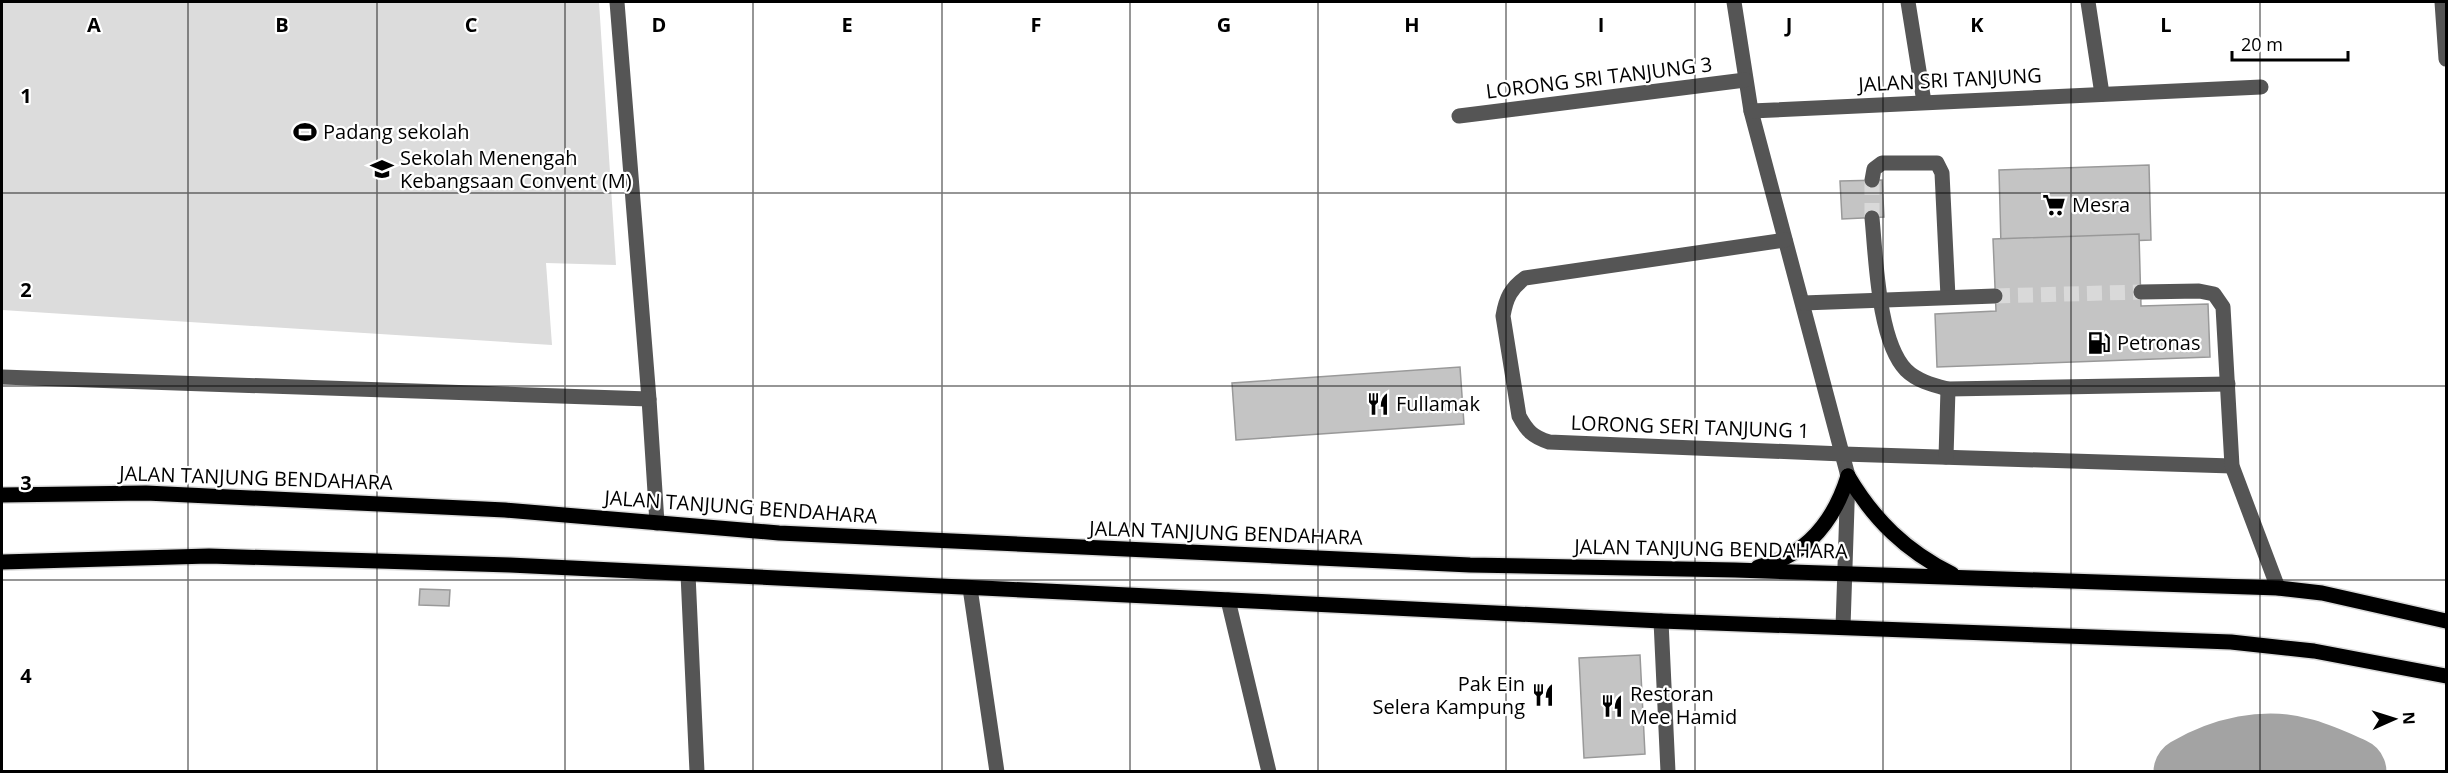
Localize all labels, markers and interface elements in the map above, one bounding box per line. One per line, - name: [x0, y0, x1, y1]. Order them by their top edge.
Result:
- text: A: [87, 11, 101, 38]
- text: B: [275, 11, 289, 38]
- text: C: [465, 11, 478, 38]
- text: D: [652, 11, 666, 38]
- text: E: [841, 11, 853, 38]
- text: F: [1031, 11, 1041, 38]
- text: G: [1217, 11, 1231, 38]
- text: H: [1404, 11, 1420, 38]
- text: I: [1598, 11, 1604, 38]
- text: J: [1784, 11, 1792, 38]
- text: K: [1970, 11, 1984, 38]
- text: L: [2160, 11, 2172, 38]
- scale bar: [2232, 24, 2348, 62]
- text: 20 m: [2241, 32, 2283, 56]
- street label: LORONG SRI TANJUNG 3: [1484, 50, 1714, 105]
- street label: JALAN SRI TANJUNG: [1856, 61, 2042, 98]
- text: 1: [20, 82, 32, 109]
- place label: Padang sekolah: [323, 118, 470, 145]
- sports icon: Padang sekolah: [292, 119, 318, 145]
- place label: Sekolah Menengah Kebangsaan Convent (M): [400, 144, 632, 194]
- school or university icon: Sekolah Menengah Kebangsaan Convent (M): [369, 156, 395, 182]
- place label: Mesra: [2072, 191, 2130, 218]
- supermarket icon: Mesra: [2041, 192, 2067, 218]
- text: 2: [20, 276, 32, 303]
- place label: Petronas: [2117, 329, 2201, 356]
- fuel station icon: Petronas: [2086, 330, 2112, 356]
- place label: Fullamak: [1396, 390, 1480, 417]
- restaurant icon: Fullamak: [1365, 391, 1391, 417]
- street label: LORONG SERI TANJUNG 1: [1570, 409, 1810, 444]
- street label: JALAN TANJUNG BENDAHARA: [117, 459, 393, 496]
- text: 3: [20, 469, 32, 496]
- street label: JALAN TANJUNG BENDAHARA: [602, 483, 879, 530]
- street label: JALAN TANJUNG BENDAHARA: [1087, 514, 1363, 551]
- street label: JALAN TANJUNG BENDAHARA: [1572, 533, 1848, 564]
- text: 4: [20, 662, 32, 689]
- place label: Pak Ein Selera Kampung: [1373, 670, 1525, 720]
- place label: Restoran Mee Hamid: [1630, 680, 1737, 730]
- restaurant icon: Pak Ein Selera Kampung: [1530, 682, 1556, 708]
- north arrow: [2364, 689, 2424, 749]
- restaurant icon: Restoran Mee Hamid: [1599, 693, 1625, 719]
- text: N: [2398, 711, 2420, 725]

